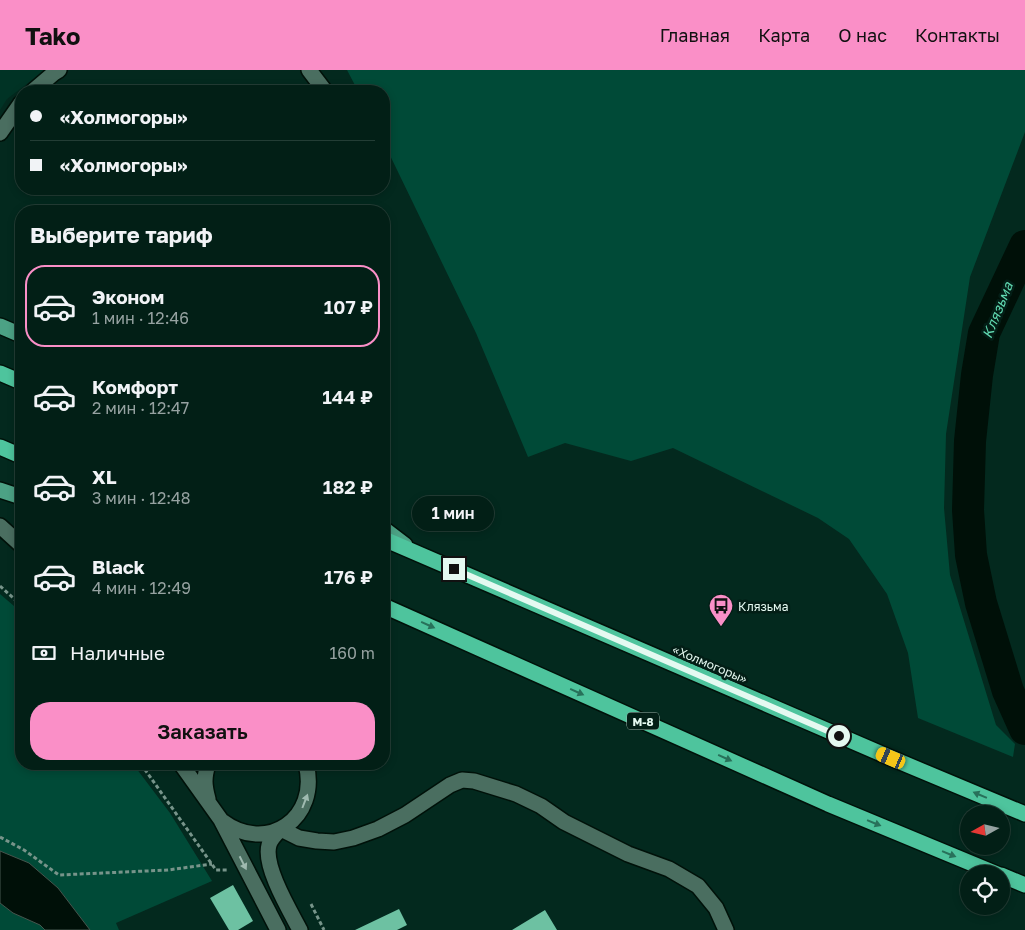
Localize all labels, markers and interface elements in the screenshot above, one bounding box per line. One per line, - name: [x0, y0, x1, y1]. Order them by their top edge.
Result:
- text: Tako: [25, 21, 80, 50]
- text: Главная: [660, 24, 730, 46]
- text: Карта: [758, 24, 810, 46]
- text: О нас: [838, 24, 887, 46]
- text: Контакты: [915, 24, 1000, 46]
- text: «Холмогоры»: [60, 105, 187, 128]
- text: «Холмогоры»: [60, 153, 187, 176]
- text: Выберите тариф: [30, 221, 213, 248]
- water label: Клязьма: [978, 278, 1016, 341]
- icon: car: [32, 284, 77, 329]
- text: Эконом: [92, 285, 164, 308]
- text: 107 ₽: [324, 295, 373, 318]
- text: 1 мин · 12:46: [92, 308, 189, 328]
- icon: car: [32, 374, 77, 419]
- text: Комфорт: [92, 375, 178, 398]
- text: 144 ₽: [322, 385, 373, 408]
- text: 2 мин · 12:47: [92, 398, 189, 418]
- icon: car: [32, 464, 77, 509]
- text: XL: [92, 465, 117, 488]
- text: 182 ₽: [323, 475, 373, 498]
- text: 3 мин · 12:48: [92, 488, 191, 508]
- callout: 1 мин: [413, 496, 495, 532]
- text: 1 мин: [431, 503, 475, 523]
- icon: car: [32, 554, 77, 599]
- text: Black: [92, 555, 145, 578]
- route end: [443, 558, 465, 580]
- text: 176 ₽: [324, 565, 373, 588]
- text: 4 мин · 12:49: [92, 578, 191, 598]
- bus stop icon: Клязьма: [708, 593, 734, 627]
- place label: Клязьма: [738, 599, 789, 614]
- one-way arrow: [421, 622, 435, 630]
- icon: cash: [30, 639, 58, 667]
- text: Наличные: [70, 641, 165, 664]
- street label: «Холмогоры»: [670, 642, 750, 687]
- text: 160 m: [329, 643, 375, 663]
- one-way arrow: [570, 688, 584, 696]
- button: Заказать: [30, 702, 375, 760]
- road number: М-8: [627, 712, 659, 729]
- route start: [828, 725, 850, 747]
- car: [874, 745, 907, 771]
- one-way arrow: [718, 754, 732, 762]
- one-way arrow: [973, 791, 987, 799]
- one-way arrow: [301, 793, 309, 808]
- north arrow: [960, 805, 1010, 855]
- map controls: [960, 805, 1010, 915]
- one-way arrow: [867, 819, 881, 827]
- one-way arrow: [942, 850, 956, 858]
- one-way arrow: [239, 856, 247, 870]
- button: locate: [960, 865, 1010, 915]

